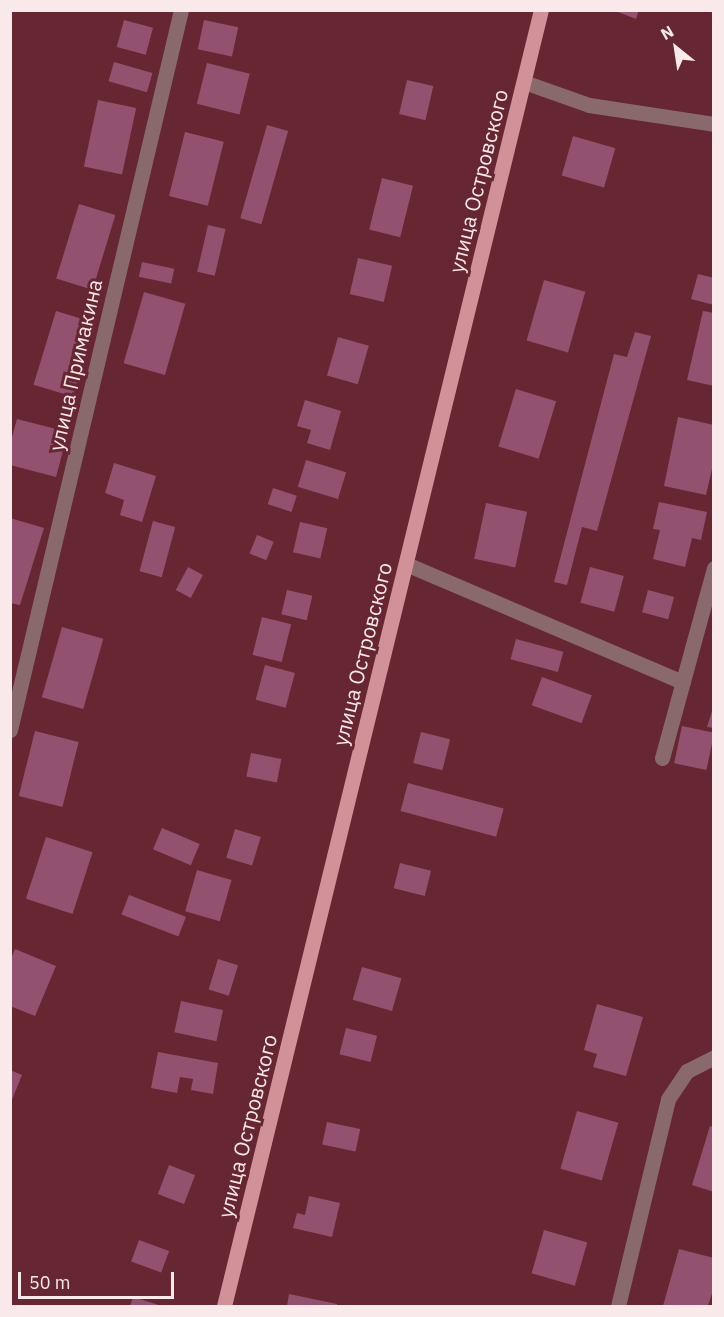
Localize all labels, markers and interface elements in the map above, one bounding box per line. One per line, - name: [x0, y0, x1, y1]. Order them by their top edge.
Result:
- north arrow: [646, 18, 706, 78]
- text: N: [657, 21, 677, 44]
- street label: улица Островского: [443, 87, 513, 275]
- street label: улица Примакина: [43, 277, 107, 453]
- street label: улица Островского: [327, 560, 397, 748]
- street label: улица Островского: [212, 1032, 282, 1220]
- scale bar: [21, 1260, 177, 1298]
- text: 50 m: [29, 1271, 71, 1294]

